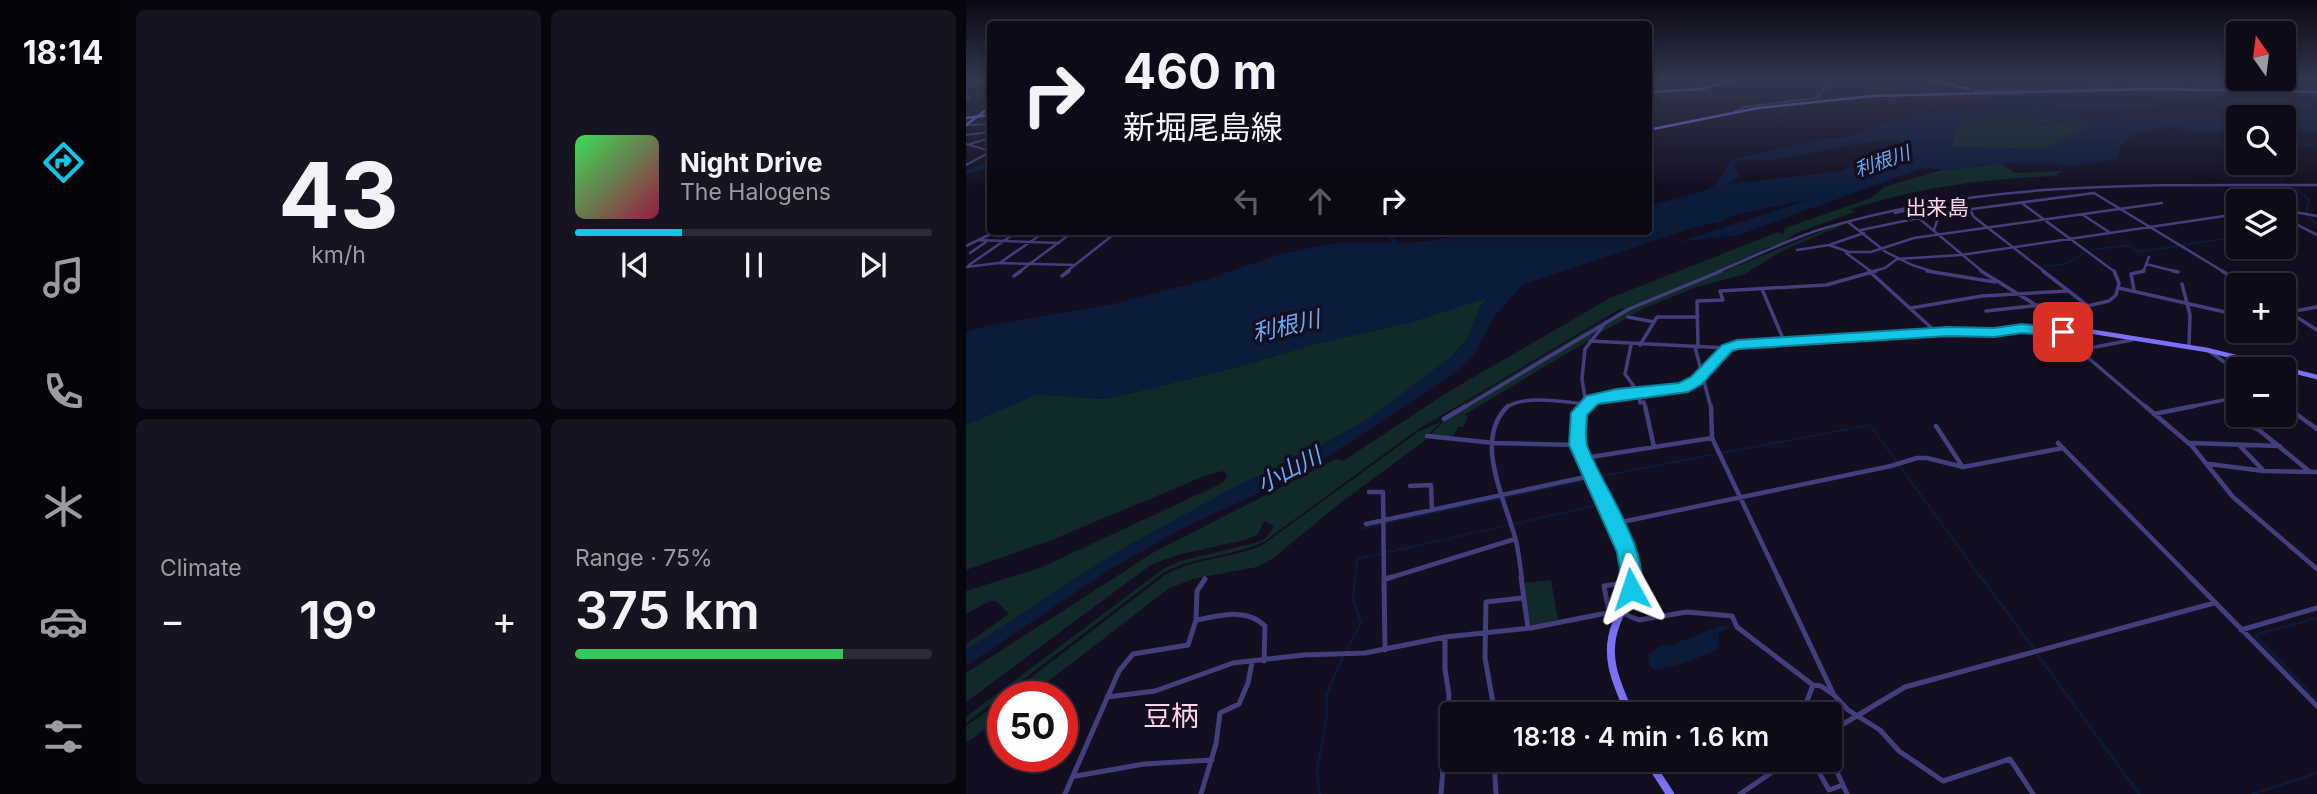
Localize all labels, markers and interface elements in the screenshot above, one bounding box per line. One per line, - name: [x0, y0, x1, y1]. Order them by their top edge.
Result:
- north arrow: [2226, 21, 2296, 91]
- map controls: [2226, 21, 2296, 427]
- text: 18:14: [23, 33, 103, 72]
- text: 460 m: [1123, 42, 1277, 101]
- icon: right: [1008, 49, 1099, 140]
- button: search: [2226, 105, 2296, 175]
- text: 新堀尾島線: [1123, 108, 1283, 147]
- icon: directions: [39, 138, 88, 187]
- text: 43: [278, 140, 399, 250]
- water label: 利根川: [1851, 141, 1915, 182]
- text: Night Drive: [680, 147, 822, 178]
- text: The Halogens: [680, 178, 831, 206]
- icon: left: [1228, 182, 1266, 220]
- icon: ahead: [1301, 182, 1339, 220]
- icon: right: [1374, 182, 1412, 220]
- button: layers: [2226, 189, 2296, 259]
- district label: 出来島: [1906, 195, 1969, 220]
- text: km/h: [311, 241, 366, 269]
- icon: previous: [616, 246, 654, 284]
- icon: pause: [735, 246, 773, 284]
- icon: next: [854, 246, 892, 284]
- icon: music: [39, 253, 88, 302]
- button: +: [2226, 273, 2296, 343]
- pin: [2033, 302, 2093, 362]
- water label: 利根川: [1249, 304, 1326, 347]
- icon: arrive: [2044, 313, 2082, 351]
- button: −: [2226, 357, 2296, 427]
- icon: phone: [39, 367, 88, 416]
- water label: 小山川: [1252, 440, 1329, 499]
- icon: climate: [39, 482, 88, 531]
- text: Range · 75%: [575, 544, 713, 572]
- position arrow: [1594, 552, 1668, 626]
- text: Climate: [160, 554, 242, 582]
- text: 375 km: [575, 579, 760, 642]
- text: 19°: [299, 589, 378, 652]
- icon: car: [39, 597, 88, 646]
- text: −: [160, 597, 185, 643]
- text: +: [492, 597, 517, 643]
- speed limit sign: 50: [987, 681, 1078, 772]
- district label: 豆柄: [1143, 699, 1199, 733]
- icon: filters: [39, 712, 88, 761]
- text: 18:18 · 4 min · 1.6 km: [1513, 721, 1769, 752]

